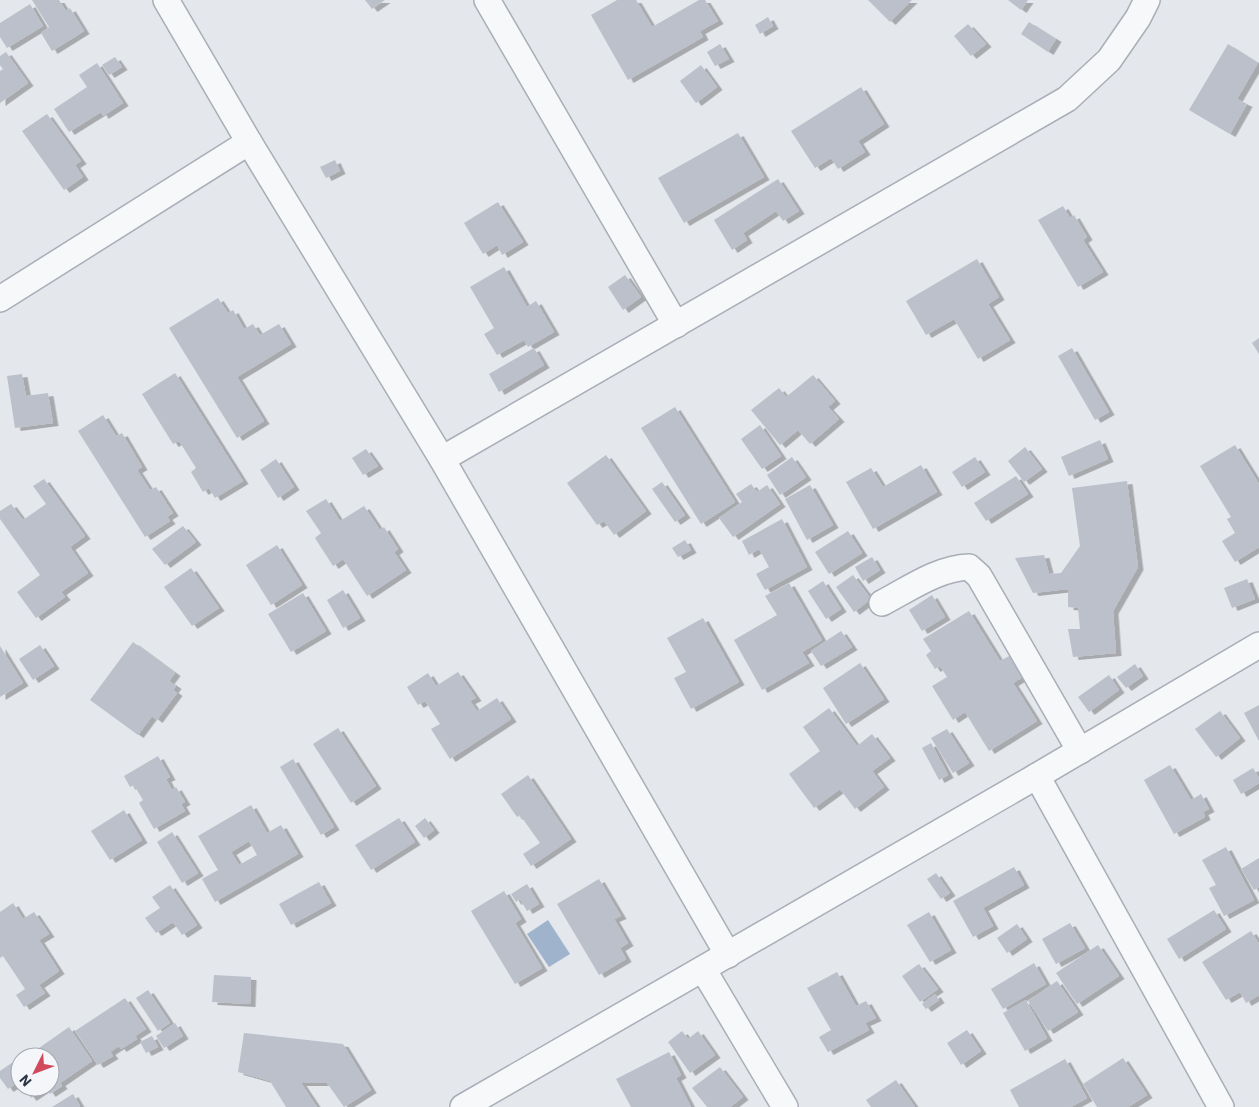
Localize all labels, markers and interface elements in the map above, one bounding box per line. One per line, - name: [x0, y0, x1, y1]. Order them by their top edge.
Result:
- north arrow: [10, 1047, 60, 1097]
- text: N: [15, 1071, 35, 1090]

